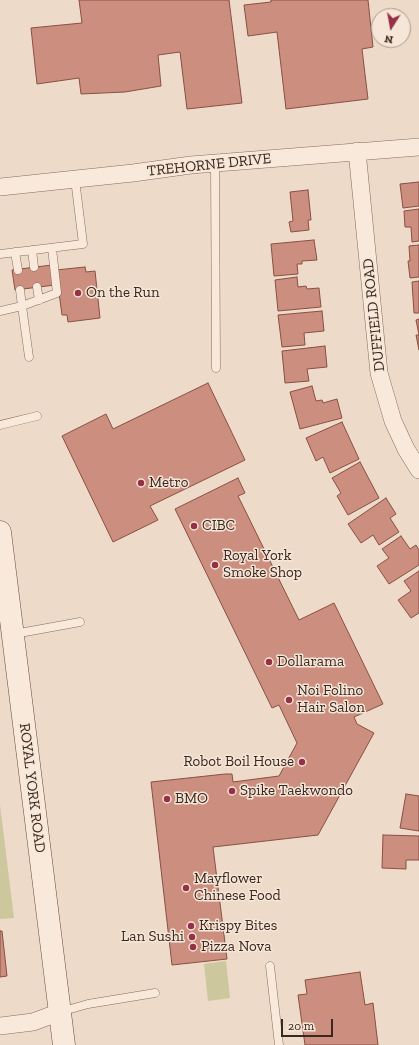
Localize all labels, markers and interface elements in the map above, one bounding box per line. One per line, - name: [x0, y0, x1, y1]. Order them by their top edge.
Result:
- north arrow: [371, 8, 411, 48]
- text: N: [383, 32, 394, 46]
- street label: TREHORNE DRIVE: [146, 150, 272, 180]
- street label: DUFFIELD ROAD: [359, 258, 389, 372]
- place label: On the Run: [86, 284, 160, 302]
- marker: On the Run: [73, 288, 83, 298]
- place label: Metro: [149, 474, 188, 492]
- marker: Metro: [136, 478, 146, 488]
- place label: CIBC: [202, 517, 235, 535]
- marker: CIBC: [189, 521, 199, 531]
- place label: Royal York Smoke Shop: [223, 547, 302, 582]
- marker: Royal York Smoke Shop: [210, 560, 220, 570]
- place label: Dollarama: [277, 653, 344, 671]
- marker: Dollarama: [264, 657, 274, 667]
- place label: Noi Folino Hair Salon: [297, 682, 365, 717]
- marker: Noi Folino Hair Salon: [284, 695, 294, 705]
- street label: ROYAL YORK ROAD: [15, 722, 49, 854]
- place label: Robot Boil House: [183, 753, 294, 771]
- marker: Robot Boil House: [297, 757, 307, 767]
- place label: Spike Taekwondo: [240, 782, 353, 800]
- marker: Spike Taekwondo: [227, 786, 237, 796]
- place label: BMO: [175, 790, 208, 808]
- marker: BMO: [162, 794, 172, 804]
- place label: Mayflower Chinese Food: [194, 870, 281, 905]
- marker: Mayflower Chinese Food: [181, 883, 191, 893]
- place label: Krispy Bites: [199, 917, 277, 935]
- marker: Krispy Bites: [186, 921, 196, 931]
- place label: Lan Sushi: [121, 928, 184, 946]
- marker: Lan Sushi: [187, 932, 197, 942]
- place label: Pizza Nova: [201, 938, 271, 956]
- marker: Pizza Nova: [188, 942, 198, 952]
- scale bar: [283, 1011, 335, 1037]
- text: 20 m: [288, 1019, 314, 1033]

